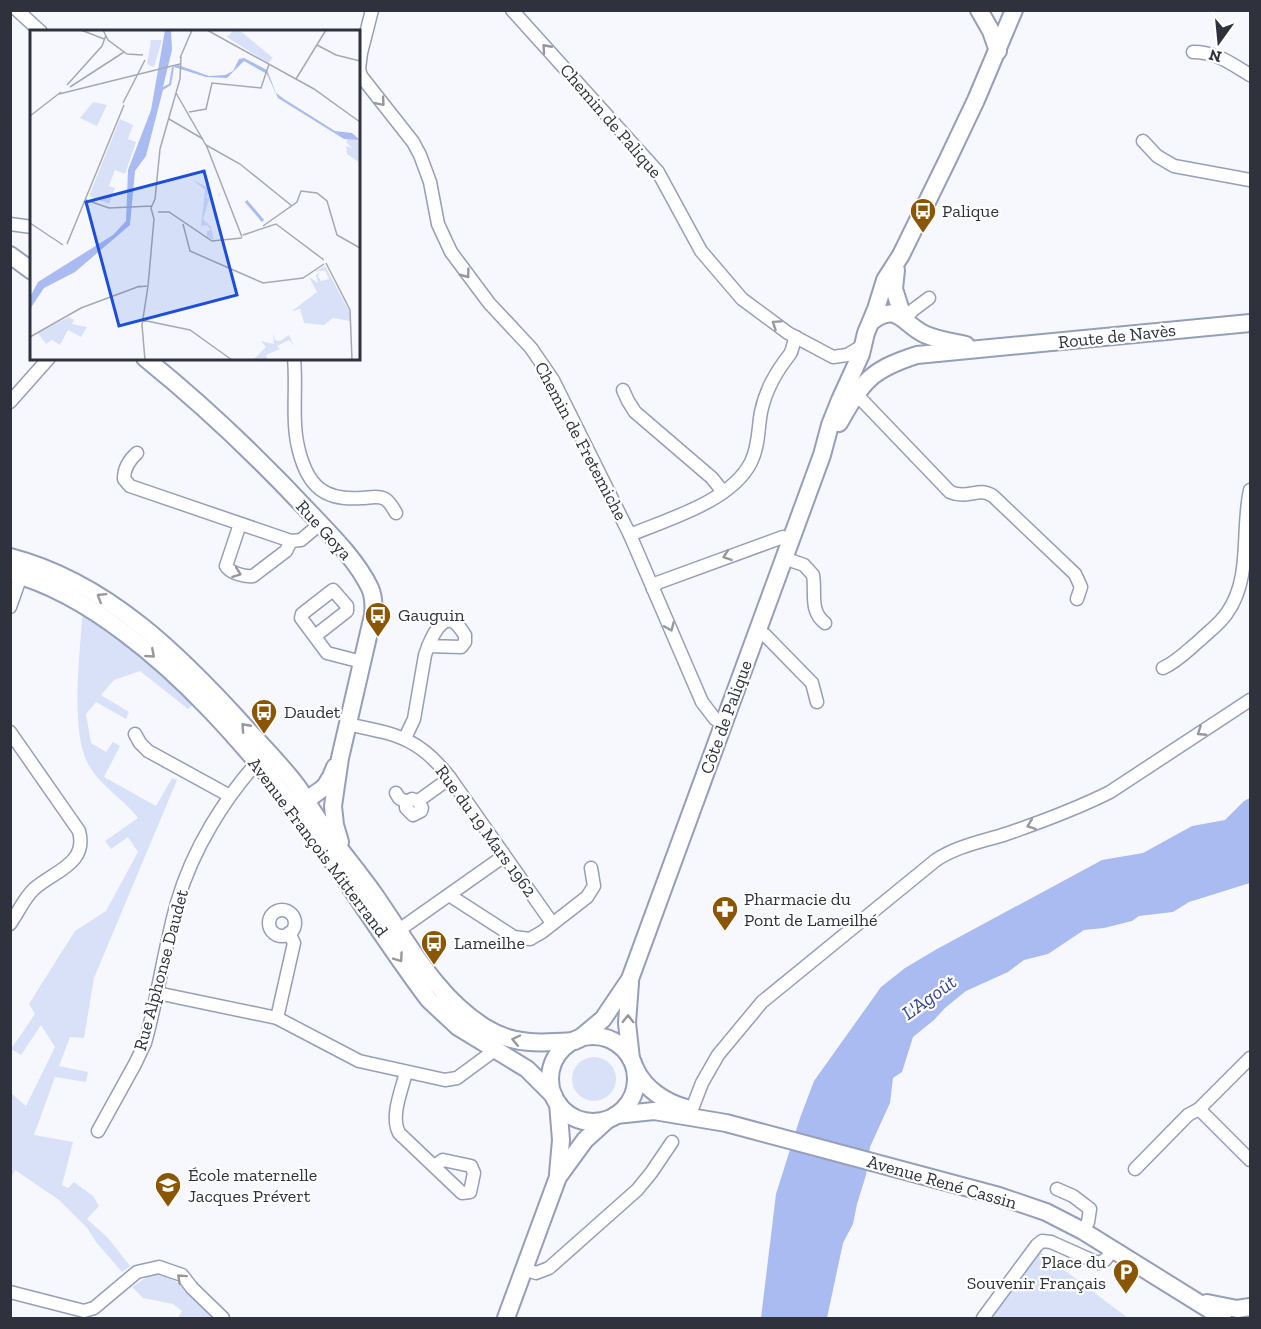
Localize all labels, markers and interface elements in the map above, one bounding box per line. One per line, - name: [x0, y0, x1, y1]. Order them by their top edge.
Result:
- north arrow: [1189, 12, 1249, 72]
- inset map: [30, 30, 360, 360]
- one-way arrow: [542, 44, 553, 55]
- text: N: [1207, 45, 1224, 67]
- street label: Chemin de Palique: [555, 59, 667, 183]
- one-way arrow: [374, 95, 385, 106]
- bus stop icon: Palique: [908, 196, 938, 234]
- place label: Palique: [942, 200, 999, 222]
- one-way arrow: [459, 268, 470, 279]
- street label: Route de Navès: [1057, 319, 1177, 353]
- one-way arrow: [771, 320, 782, 331]
- street label: Chemin de Fretemiche: [530, 358, 632, 524]
- street label: Rue Goya: [291, 495, 357, 565]
- one-way arrow: [722, 549, 733, 562]
- one-way arrow: [231, 565, 242, 578]
- one-way arrow: [96, 594, 107, 605]
- bus stop icon: Gauguin: [363, 600, 393, 638]
- place label: Gauguin: [398, 604, 465, 626]
- one-way arrow: [663, 621, 675, 632]
- one-way arrow: [144, 647, 155, 658]
- street label: Côte de Palique: [695, 657, 757, 777]
- bus stop icon: Daudet: [249, 697, 279, 735]
- place label: Daudet: [284, 701, 341, 723]
- one-way arrow: [241, 723, 252, 734]
- one-way arrow: [1197, 725, 1208, 736]
- street label: Avenue François Mitterrand: [243, 753, 393, 941]
- street label: Rue du 19 Mars 1962: [431, 761, 541, 901]
- one-way arrow: [1026, 818, 1037, 830]
- street label: Rue Alphonse Daudet: [129, 887, 193, 1053]
- place label: Pharmacie du Pont de Lameilhé: [744, 888, 878, 931]
- pharmacy icon: Pharmacie du Pont de Lameilhé: [710, 894, 740, 932]
- bus stop icon: Lameilhe: [419, 928, 449, 966]
- place label: Lameilhe: [454, 932, 525, 954]
- one-way arrow: [392, 951, 403, 962]
- water label: L'Agoût: [897, 969, 961, 1025]
- one-way arrow: [622, 1014, 634, 1023]
- one-way arrow: [512, 1034, 522, 1047]
- street label: Avenue René Cassin: [865, 1150, 1020, 1214]
- place label: École maternelle Jacques Prévert: [188, 1164, 317, 1207]
- school or university icon: École maternelle Jacques Prévert: [153, 1170, 183, 1208]
- place label: Place du Souvenir Français: [967, 1251, 1106, 1294]
- parking icon: Place du Souvenir Français: [1111, 1257, 1141, 1295]
- one-way arrow: [178, 1274, 188, 1285]

